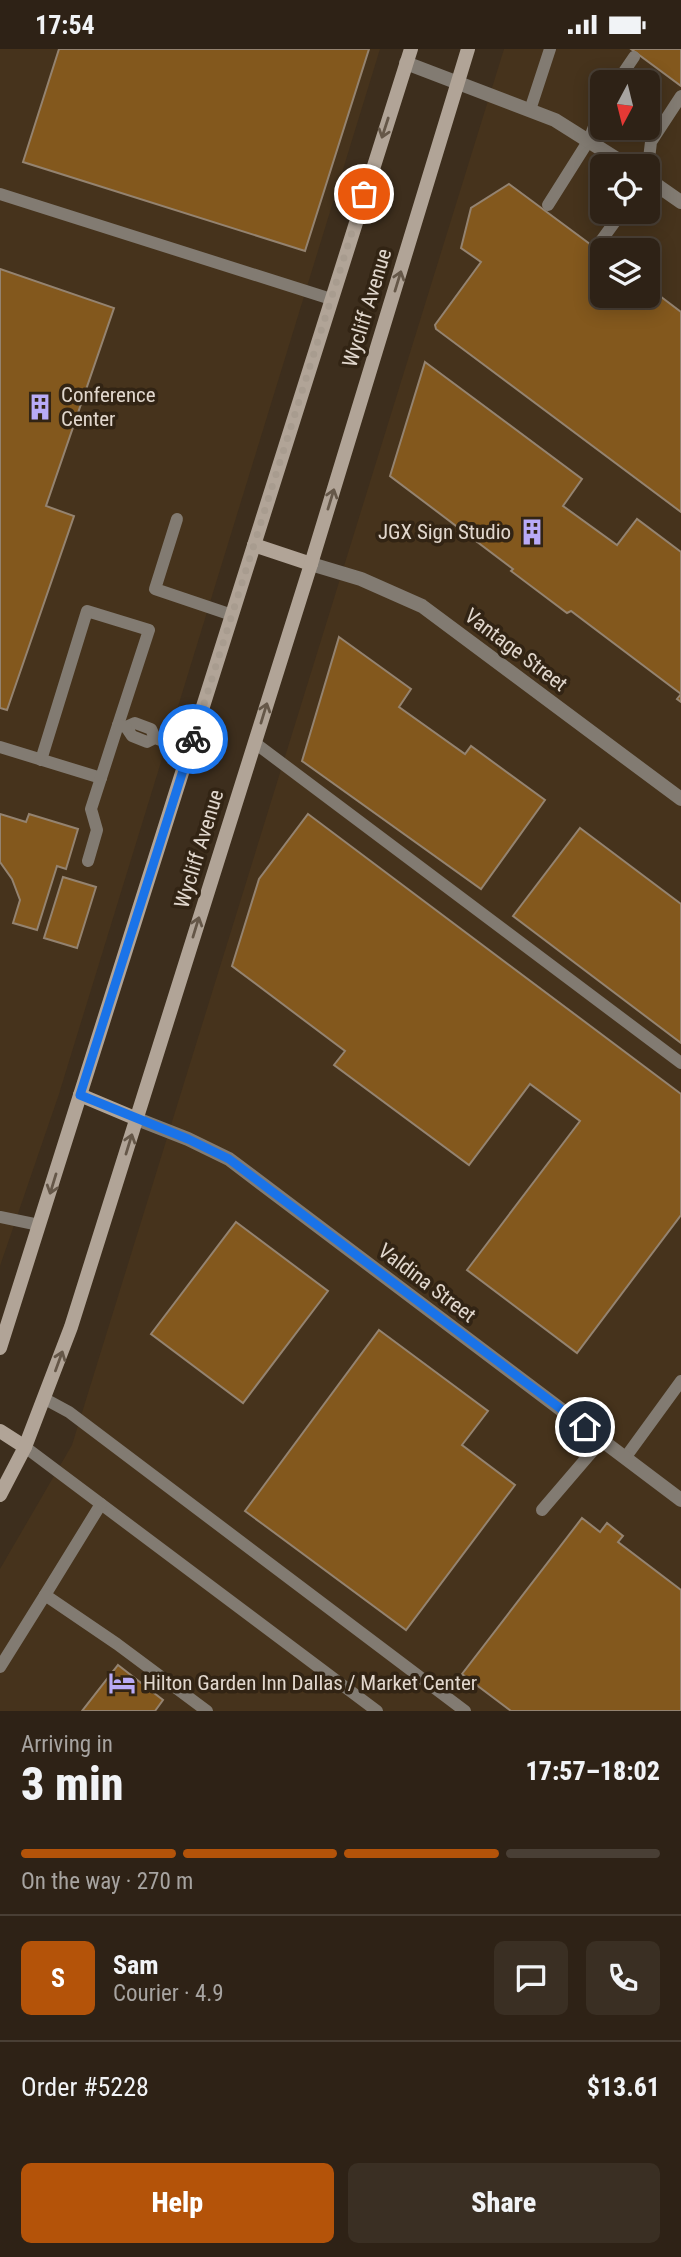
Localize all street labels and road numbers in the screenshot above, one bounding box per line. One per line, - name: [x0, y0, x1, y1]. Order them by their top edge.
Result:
- street label: Wycliff Avenue: [338, 246, 396, 370]
- street label: Vantage Street: [460, 604, 572, 696]
- street label: Wycliff Avenue: [170, 787, 228, 911]
- street label: Valdina Street: [374, 1239, 480, 1327]

